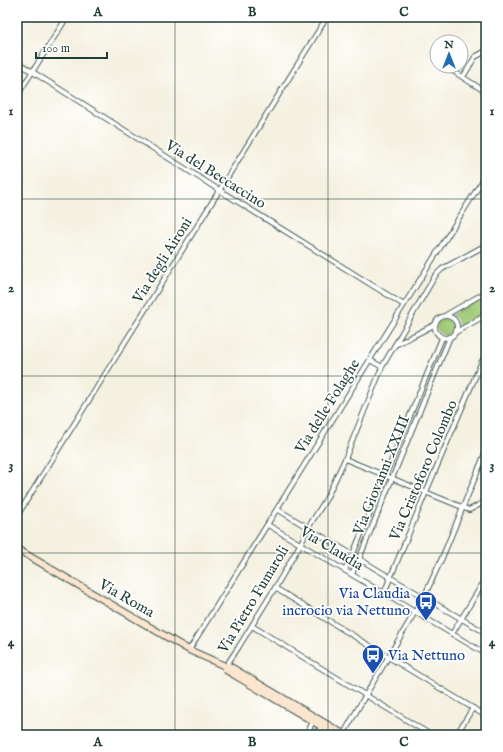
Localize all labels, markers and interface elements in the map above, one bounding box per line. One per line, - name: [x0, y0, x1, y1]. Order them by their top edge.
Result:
- text: A: [93, 4, 104, 21]
- text: B: [248, 4, 257, 21]
- text: C: [399, 4, 409, 21]
- scale bar: [36, 34, 107, 60]
- north arrow: [429, 34, 469, 74]
- text: N: [443, 38, 454, 52]
- text: 100 m: [42, 41, 70, 56]
- text: 1: [9, 103, 14, 120]
- text: 1: [490, 103, 495, 120]
- street label: Via del Beccaccino: [161, 135, 270, 213]
- street label: Via degli Aironi: [128, 214, 196, 308]
- text: 2: [8, 280, 14, 297]
- text: 2: [489, 280, 495, 297]
- street label: Via delle Folaghe: [290, 355, 364, 458]
- street label: Via Cristoforo Colombo: [385, 397, 462, 544]
- street label: Via Giovanni XXIII: [348, 412, 414, 539]
- text: 3: [9, 457, 14, 474]
- text: 3: [490, 457, 495, 474]
- street label: Via Claudia: [295, 521, 368, 575]
- street label: Via Pietro Fumaroli: [213, 542, 293, 657]
- street label: Via Roma: [95, 574, 158, 622]
- place label: Via Claudia incrocio via Nettuno: [282, 584, 411, 620]
- bus stop icon: Via Claudia incrocio via Nettuno: [413, 589, 439, 622]
- text: 4: [8, 634, 15, 651]
- text: 4: [489, 634, 496, 651]
- bus stop icon: Via Nettuno: [360, 642, 386, 675]
- place label: Via Nettuno: [387, 646, 465, 665]
- text: A: [93, 734, 104, 751]
- text: B: [248, 734, 257, 751]
- text: C: [399, 734, 409, 751]

